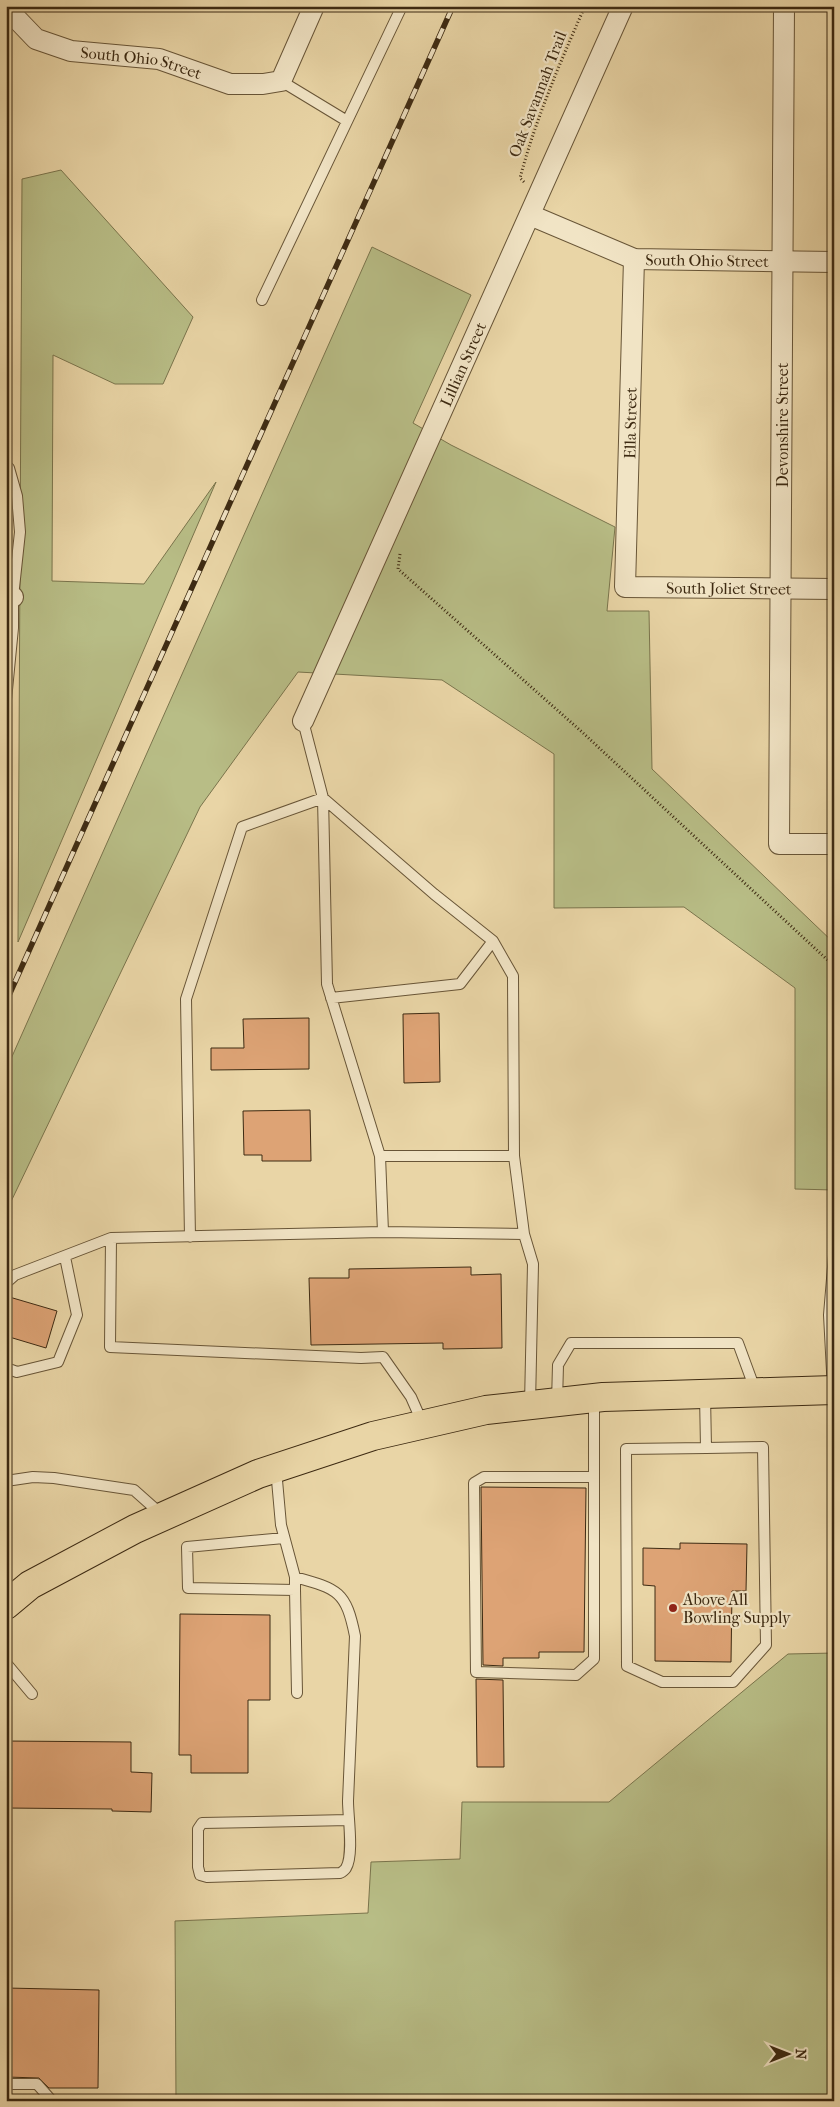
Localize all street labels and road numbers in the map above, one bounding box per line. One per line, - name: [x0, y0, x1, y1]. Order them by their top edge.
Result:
- street label: Oak Savannah Trail: [505, 28, 571, 160]
- street label: South Ohio Street: [80, 43, 204, 83]
- street label: South Ohio Street: [645, 250, 769, 271]
- street label: Lillian Street: [436, 319, 490, 409]
- street label: Devonshire Street: [773, 362, 792, 487]
- street label: Ella Street: [620, 387, 641, 459]
- street label: South Joliet Street: [666, 578, 792, 599]

